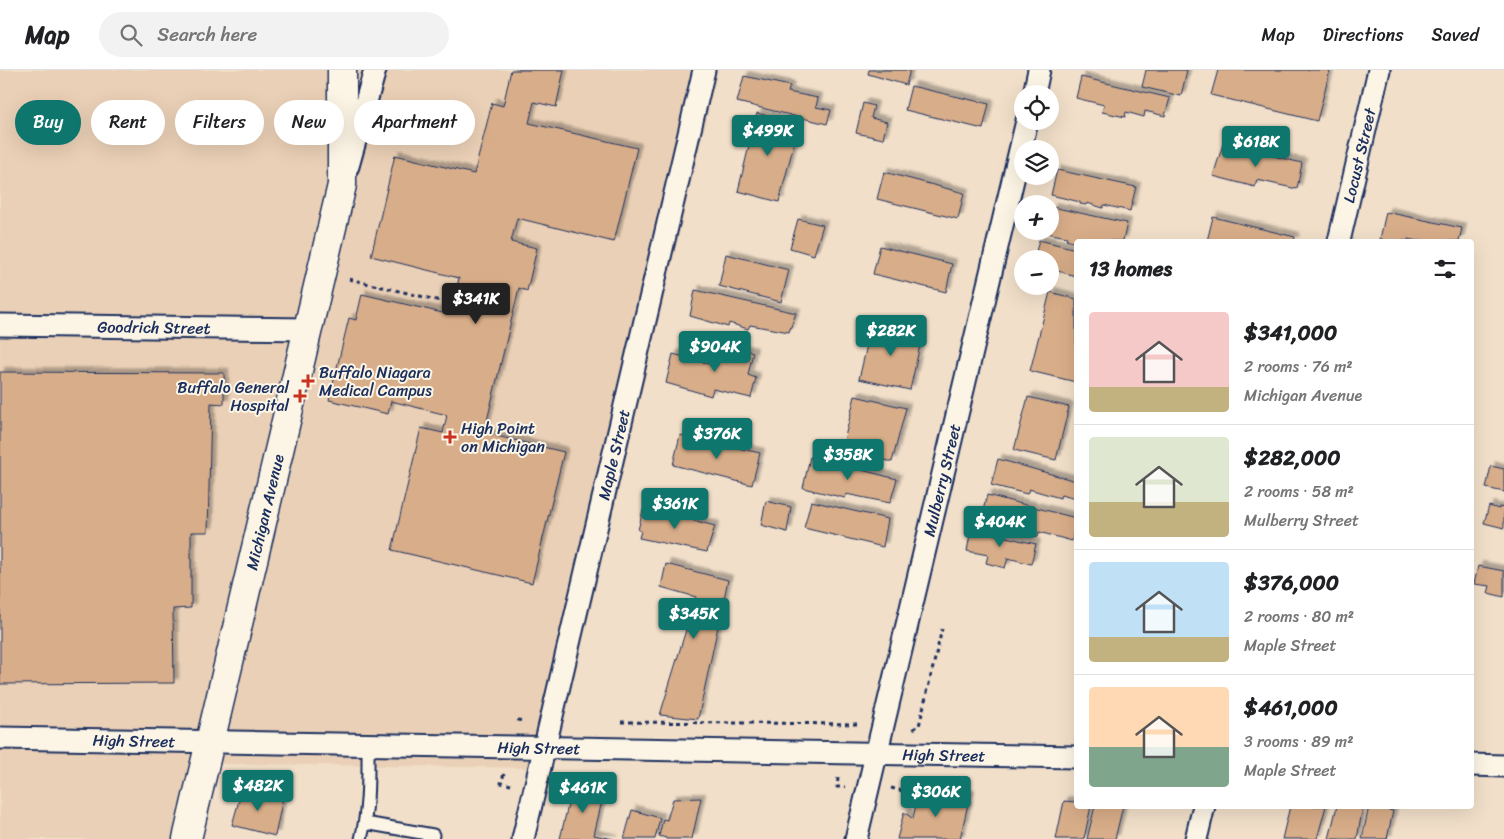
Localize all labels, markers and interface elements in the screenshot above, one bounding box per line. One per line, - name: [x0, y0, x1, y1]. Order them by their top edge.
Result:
- search box: [99, 12, 449, 57]
- text: Map: [25, 14, 69, 56]
- text: Search here: [157, 18, 257, 51]
- text: Map: [1262, 19, 1295, 51]
- text: Directions: [1323, 19, 1404, 51]
- text: Saved: [1432, 19, 1479, 51]
- icon: search: [117, 21, 145, 49]
- map controls: [1014, 85, 1059, 295]
- button: locate: [1014, 85, 1059, 130]
- chip: Buy: [15, 100, 81, 145]
- chip: Rent: [91, 100, 165, 145]
- chip: Filters: [175, 100, 264, 145]
- chip: New: [274, 100, 344, 145]
- chip: Apartment: [354, 100, 475, 145]
- street label: Locust Street: [1334, 104, 1384, 206]
- pin: $499K: [733, 114, 803, 157]
- text: $499K: [743, 116, 793, 145]
- pin: $618K: [1221, 126, 1291, 168]
- text: $618K: [1233, 127, 1279, 156]
- button: layers: [1014, 140, 1059, 185]
- button: +: [1014, 195, 1059, 240]
- button: −: [1014, 250, 1059, 295]
- text: 13 homes: [1089, 250, 1172, 288]
- icon: filters: [1431, 255, 1459, 283]
- pin: $341K: [441, 282, 511, 325]
- text: $341K: [453, 284, 499, 313]
- street label: Goodrich Street: [97, 312, 211, 342]
- pin: $282K: [856, 314, 926, 357]
- text: $341,000: [1244, 314, 1337, 352]
- text: $282K: [867, 316, 915, 345]
- pin: $904K: [680, 330, 750, 373]
- text: $904K: [690, 332, 740, 361]
- icon: home: [1129, 332, 1189, 392]
- text: 2 rooms · 76 m²: [1244, 352, 1353, 381]
- place label: Buffalo Niagara Medical Campus: [319, 358, 432, 405]
- place label: Buffalo General Hospital: [177, 373, 289, 420]
- marker: Buffalo Niagara Medical Campus: [301, 374, 315, 388]
- text: Michigan Avenue: [1244, 381, 1362, 410]
- marker: Buffalo General Hospital: [293, 389, 307, 403]
- street label: Maple Street: [589, 406, 638, 503]
- place label: High Point on Michigan: [461, 414, 545, 461]
- pin: $376K: [682, 418, 752, 460]
- text: $376K: [693, 419, 741, 448]
- street label: Mulberry Street: [914, 421, 969, 539]
- marker: High Point on Michigan: [443, 430, 457, 444]
- pin: $358K: [813, 438, 883, 481]
- text: $282,000: [1244, 439, 1341, 477]
- text: $358K: [824, 440, 872, 469]
- street label: Michigan Avenue: [237, 451, 292, 573]
- icon: home: [1129, 457, 1189, 517]
- text: 2 rooms · 58 m²: [1244, 477, 1354, 506]
- pin: $361K: [640, 488, 710, 530]
- text: $361K: [652, 489, 698, 518]
- pin: $404K: [965, 506, 1035, 548]
- text: Mulberry Street: [1244, 506, 1359, 535]
- text: $404K: [975, 507, 1025, 536]
- text: $376,000: [1244, 564, 1339, 602]
- icon: home: [1129, 582, 1189, 642]
- pin: $345K: [659, 598, 729, 640]
- text: $345K: [669, 599, 719, 628]
- text: 2 rooms · 80 m²: [1244, 602, 1354, 631]
- text: Maple Street: [1244, 631, 1336, 660]
- text: $461,000: [1244, 689, 1338, 727]
- icon: home: [1129, 707, 1189, 767]
- street label: High Street: [92, 725, 176, 756]
- text: 3 rooms · 89 m²: [1244, 727, 1353, 756]
- street label: High Street: [497, 732, 581, 763]
- street label: High Street: [902, 739, 986, 770]
- text: Maple Street: [1244, 756, 1336, 785]
- pin: $482K: [223, 770, 293, 812]
- text: $482K: [233, 771, 283, 800]
- pin: $461K: [548, 772, 618, 814]
- text: $461K: [560, 773, 606, 802]
- pin: $306K: [901, 776, 971, 818]
- text: $306K: [912, 777, 960, 806]

